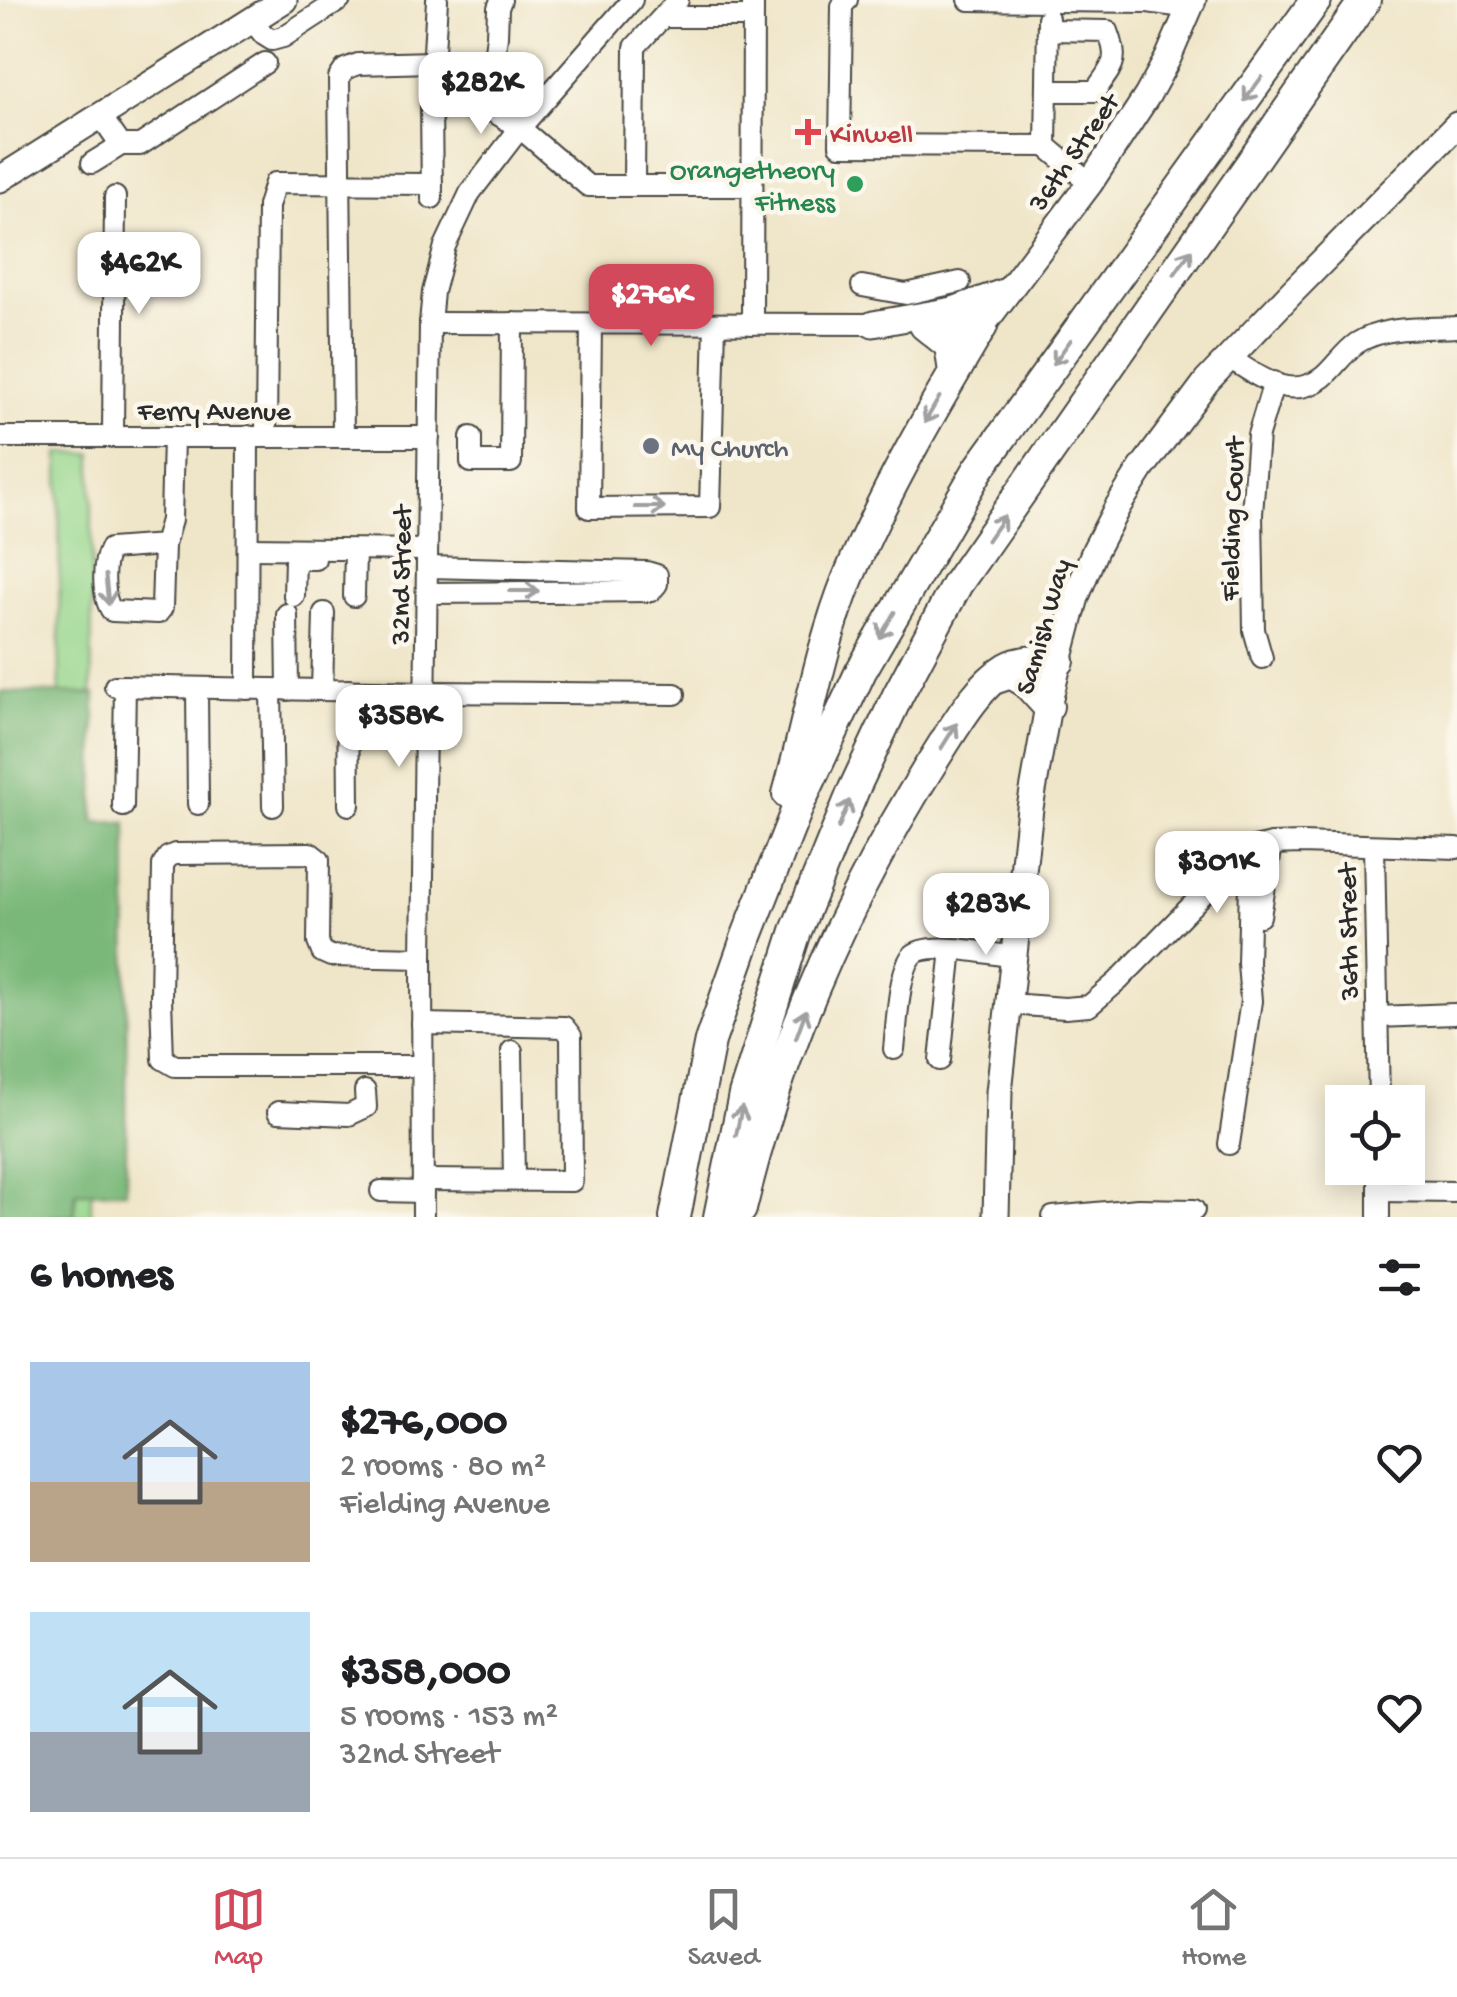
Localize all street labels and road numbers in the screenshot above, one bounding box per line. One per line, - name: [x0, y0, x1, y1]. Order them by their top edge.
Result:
- street label: 36th Street: [1022, 86, 1130, 220]
- street label: Ferry Avenue: [136, 397, 291, 430]
- street label: Fielding Court: [1215, 434, 1254, 602]
- street label: 32nd Street: [386, 503, 421, 646]
- street label: Samish Way: [1010, 555, 1080, 699]
- street label: 36th Street: [1333, 861, 1368, 1001]

